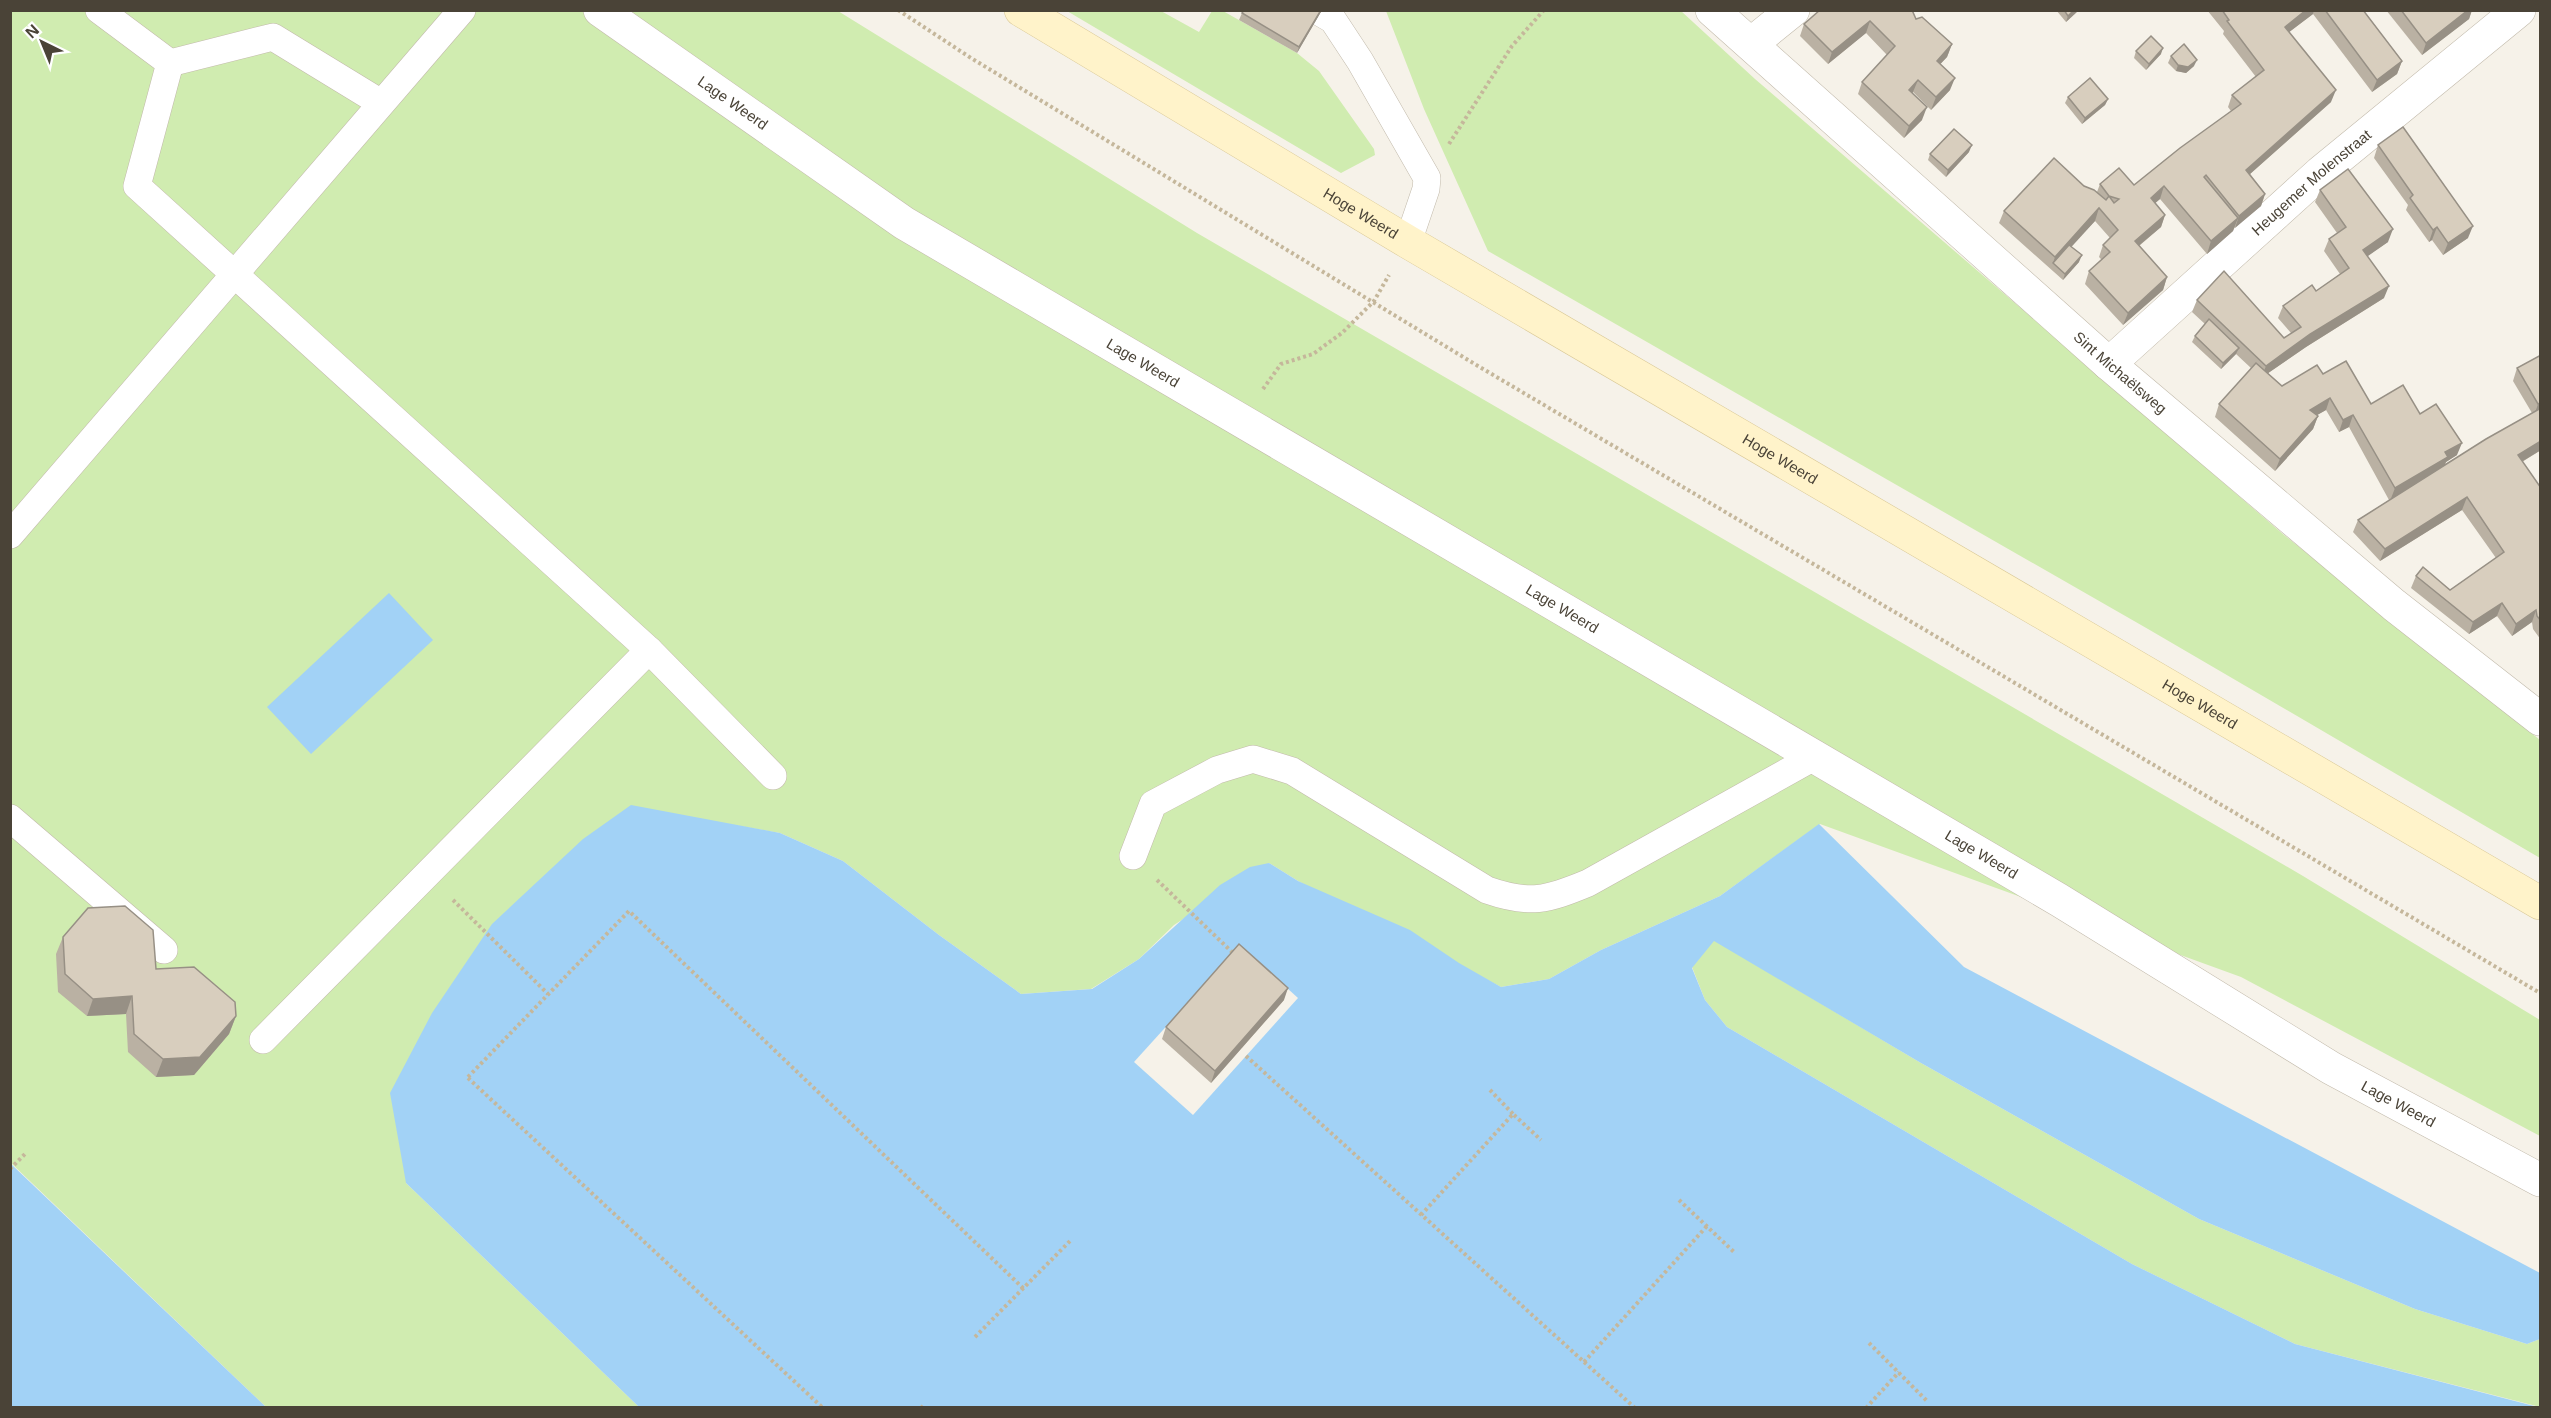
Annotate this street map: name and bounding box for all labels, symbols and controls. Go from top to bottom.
north arrow [12,12,72,72]
text: N [22,21,42,42]
street label: Lage Weerd [695,72,771,133]
street label: Heugemer Molenstraat [2248,125,2375,239]
street label: Hoge Weerd [1321,184,1401,242]
street label: Sint Michaëlsweg [2071,328,2170,417]
street label: Lage Weerd [1104,335,1182,390]
street label: Hoge Weerd [1740,430,1821,487]
street label: Lage Weerd [1523,580,1602,636]
street label: Hoge Weerd [2159,675,2240,732]
street label: Lage Weerd [1942,826,2021,882]
street label: Lage Weerd [2359,1077,2438,1130]

